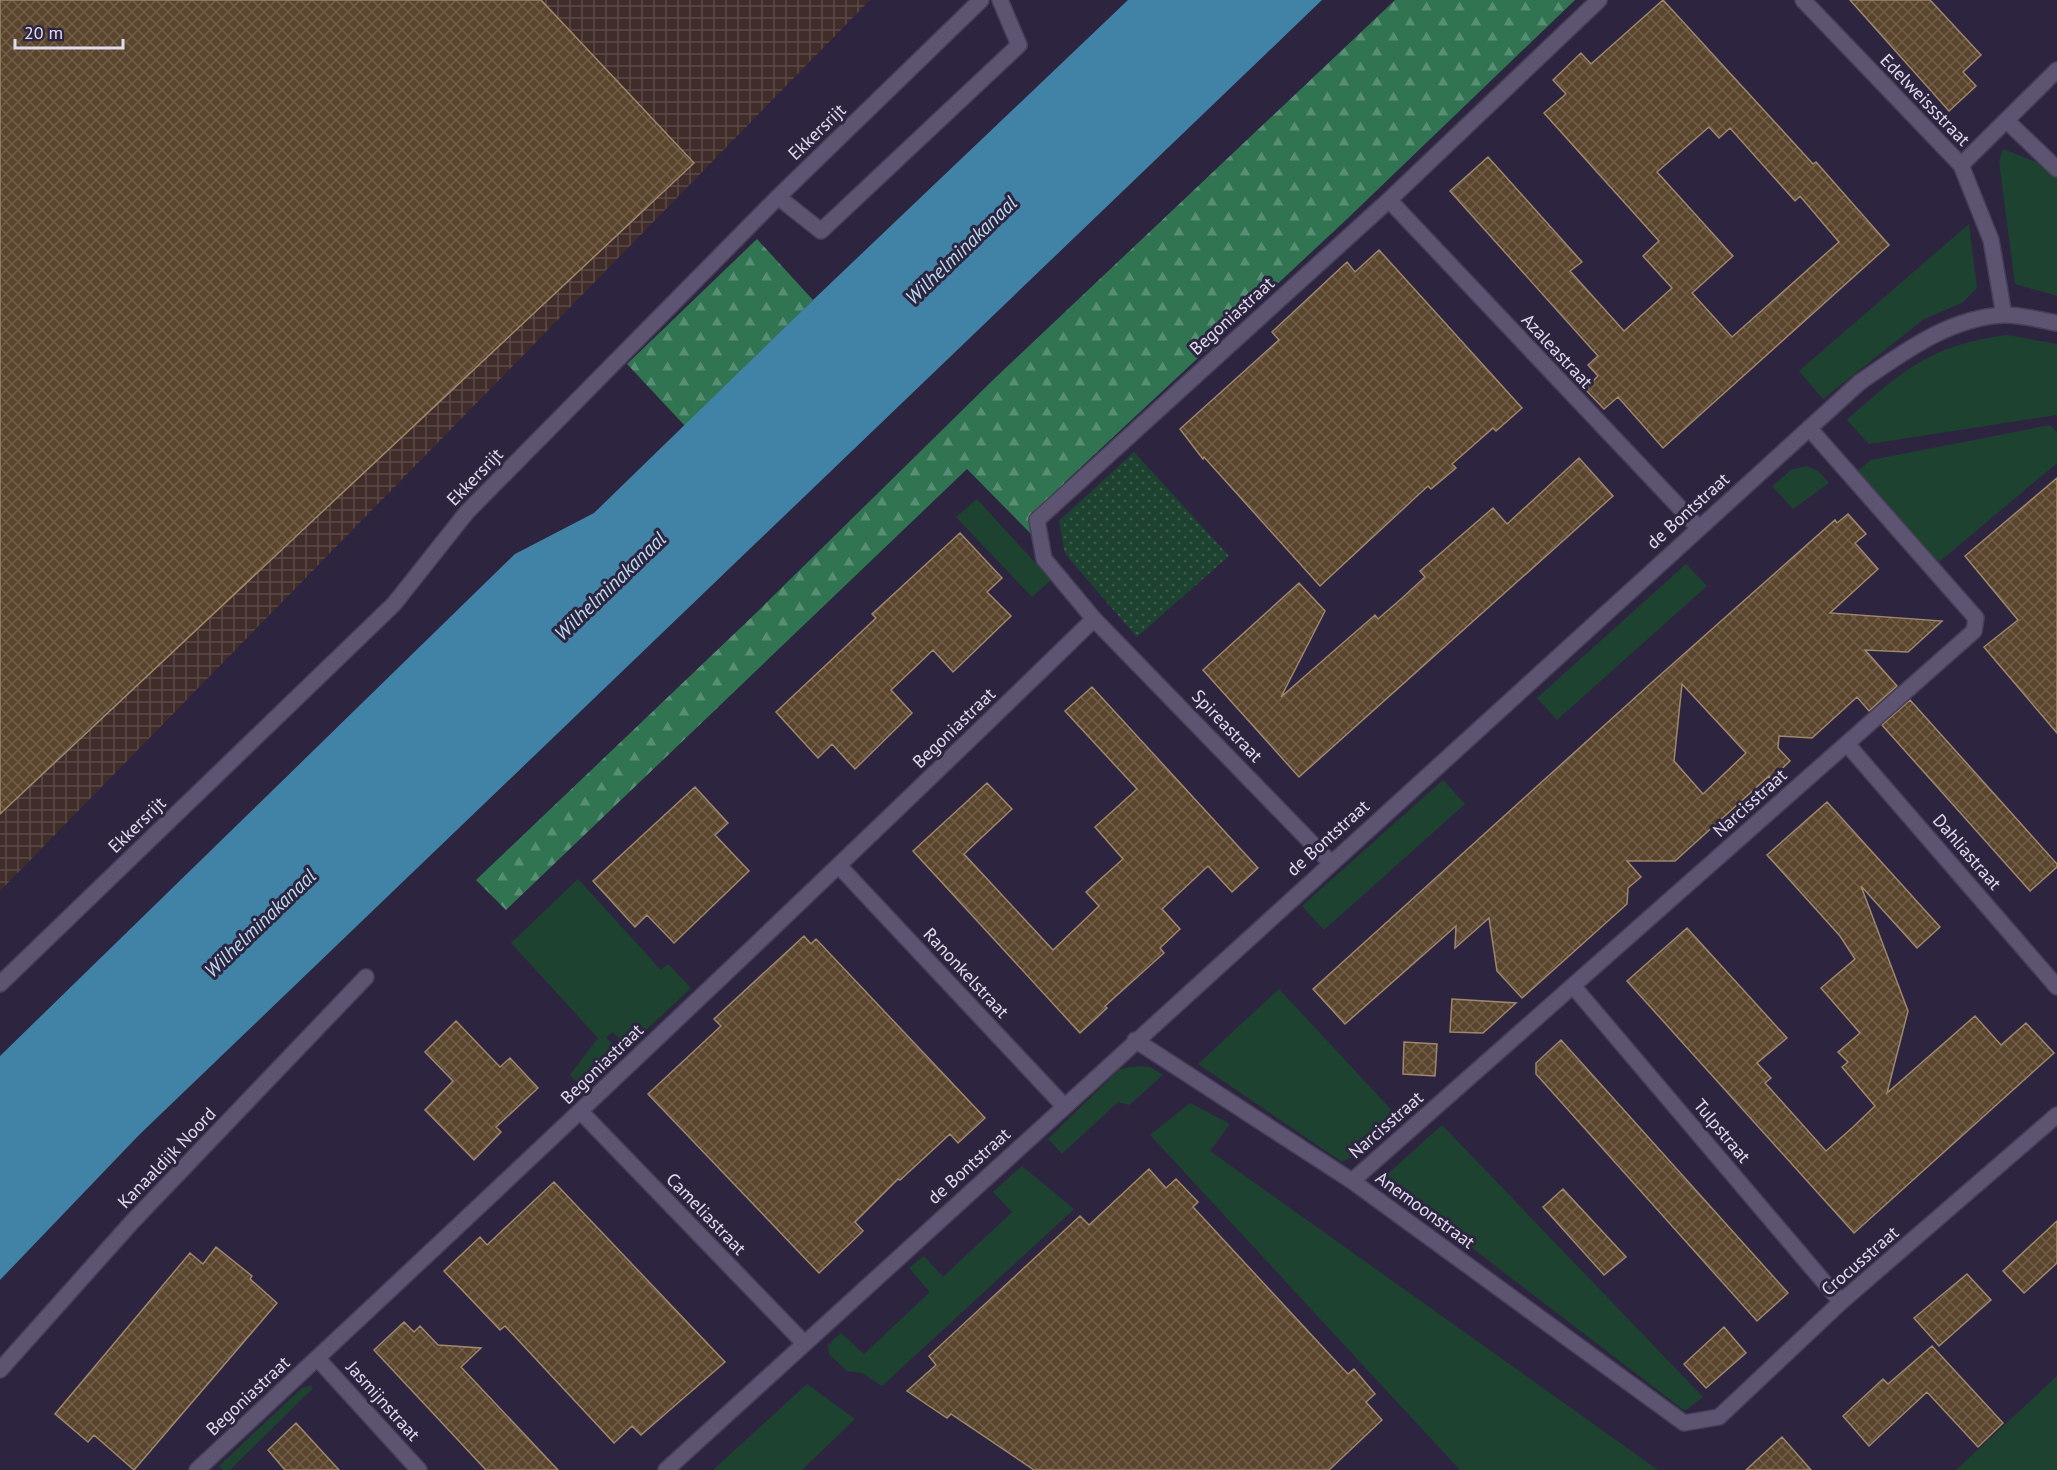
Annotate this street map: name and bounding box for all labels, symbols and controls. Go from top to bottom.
scale bar [15,12,123,50]
text: 20 m [24,21,63,44]
street label: Edelweissstraat [1876,49,1975,151]
street label: Ekkersrijt [783,99,850,165]
water label: Wilhelminakanaal [900,190,1023,310]
street label: Begoniastraat [1185,272,1279,360]
street label: Azaleastraat [1517,308,1598,393]
street label: Ekkersrijt [442,443,508,510]
street label: de Bontstraat [1642,467,1734,554]
water label: Wilhelminakanaal [549,526,672,646]
street label: Begoniastraat [907,683,1000,773]
street label: Spireastraat [1187,685,1268,767]
street label: Narcisstraat [1708,763,1791,842]
street label: Ekkersrijt [103,792,170,858]
street label: de Bontstraat [1282,794,1374,881]
street label: Dahliastraat [1928,809,2007,894]
water label: Wilhelminakanaal [199,863,322,983]
street label: Ranonkelstraat [919,923,1014,1023]
street label: Begoniastraat [555,1019,648,1109]
street label: Narcisstraat [1344,1086,1428,1163]
street label: Tulpstraat [1689,1094,1756,1167]
street label: Kanaaldijk Noord [113,1102,221,1213]
street label: de Bontstraat [923,1122,1015,1209]
street label: Anemoonstraat [1371,1166,1479,1253]
street label: Cameliastraat [661,1168,751,1260]
street label: Crocusstraat [1816,1221,1903,1300]
street label: Begoniastraat [201,1351,294,1440]
street label: Jasmijnstraat [341,1355,425,1445]

